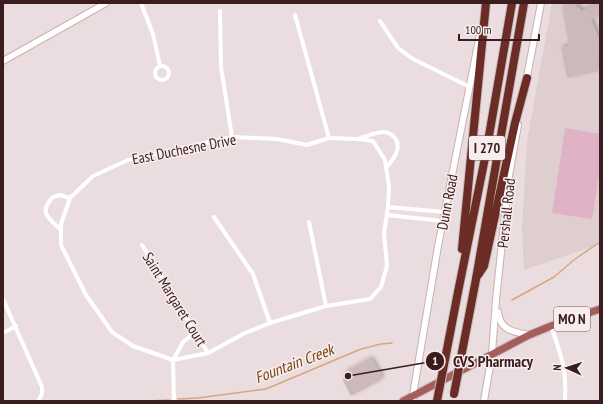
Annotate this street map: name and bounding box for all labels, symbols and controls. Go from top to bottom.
scale bar [459,16,539,42]
text: 100 m [465,22,492,37]
street label: East Duchesne Drive [130,130,238,168]
road number: I 270 [469,136,505,160]
street label: Dunn Road [432,173,462,231]
street label: Pershall Road [493,177,519,249]
street label: Saint Margaret Court [138,248,212,350]
road number: MO N [554,307,590,331]
water label: Fountain Creek [252,338,338,387]
callout: CVS Pharmacy [425,347,541,375]
north arrow [547,348,587,388]
text: CVS Pharmacy [453,351,534,371]
text: 1 [432,353,438,368]
text: N [550,364,564,371]

